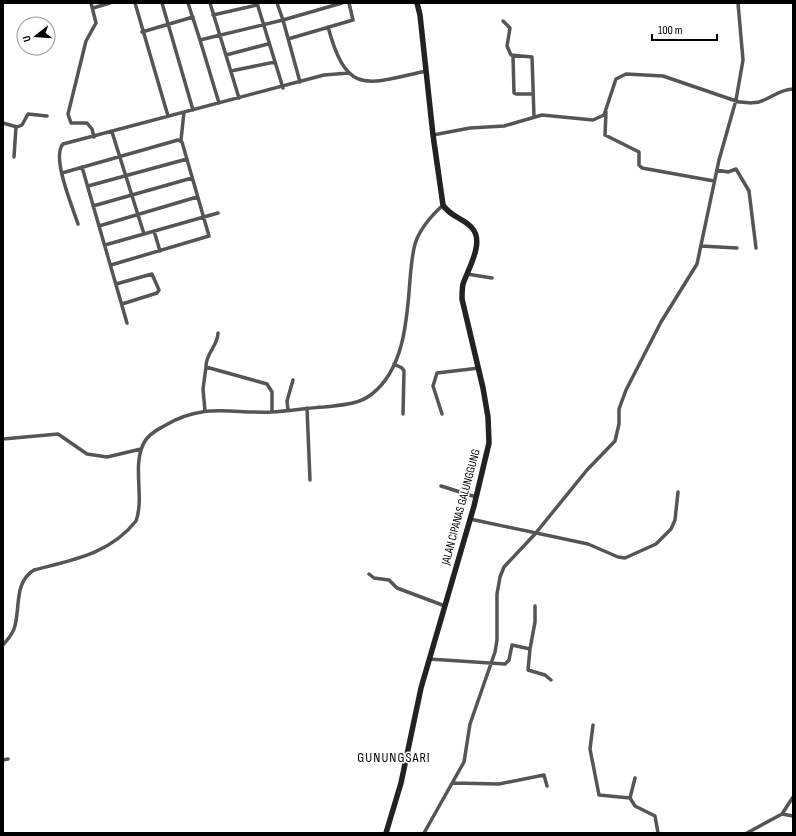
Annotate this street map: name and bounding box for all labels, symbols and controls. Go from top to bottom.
north arrow [16,16,56,56]
scale bar [652,16,717,42]
text: 100 m [658,23,683,38]
text: U [20,34,34,43]
street label: JALAN CIPANAS GALUNGGUNG [438,447,484,568]
district label: GUNUNGSARI [357,749,431,766]

